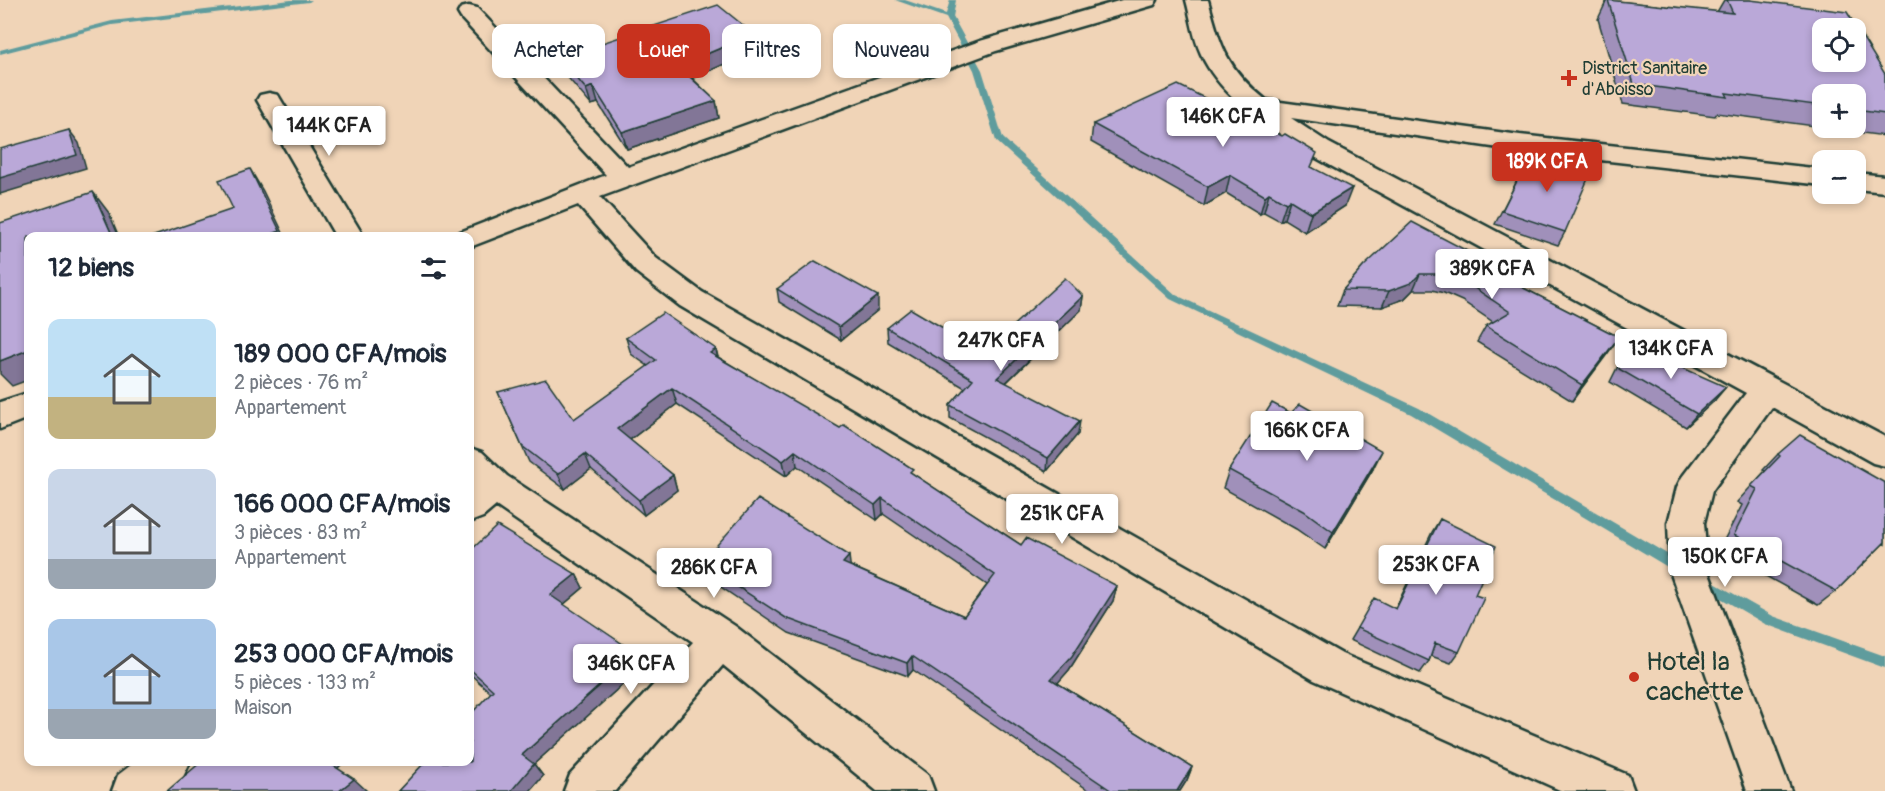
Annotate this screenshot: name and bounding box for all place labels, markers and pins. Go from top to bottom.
place label: District Sanitaire d'Aboisso [1582,57,1707,101]
marker: District Sanitaire d'Aboisso [1560,69,1578,87]
pin: 146K CFA [1161,97,1285,148]
pin: 144K CFA [267,106,391,157]
pin: 189K CFA [1485,142,1609,193]
pin: 389K CFA [1430,249,1554,300]
pin: 247K CFA [939,321,1063,372]
pin: 134K CFA [1609,329,1733,380]
pin: 166K CFA [1245,411,1369,462]
pin: 251K CFA [1000,494,1124,545]
pin: 150K CFA [1663,537,1787,588]
pin: 253K CFA [1374,545,1498,596]
pin: 286K CFA [652,548,776,599]
pin: 346K CFA [569,644,693,695]
place label: Hotel la cachette [1646,646,1743,708]
marker: Hotel la cachette [1627,670,1641,684]

